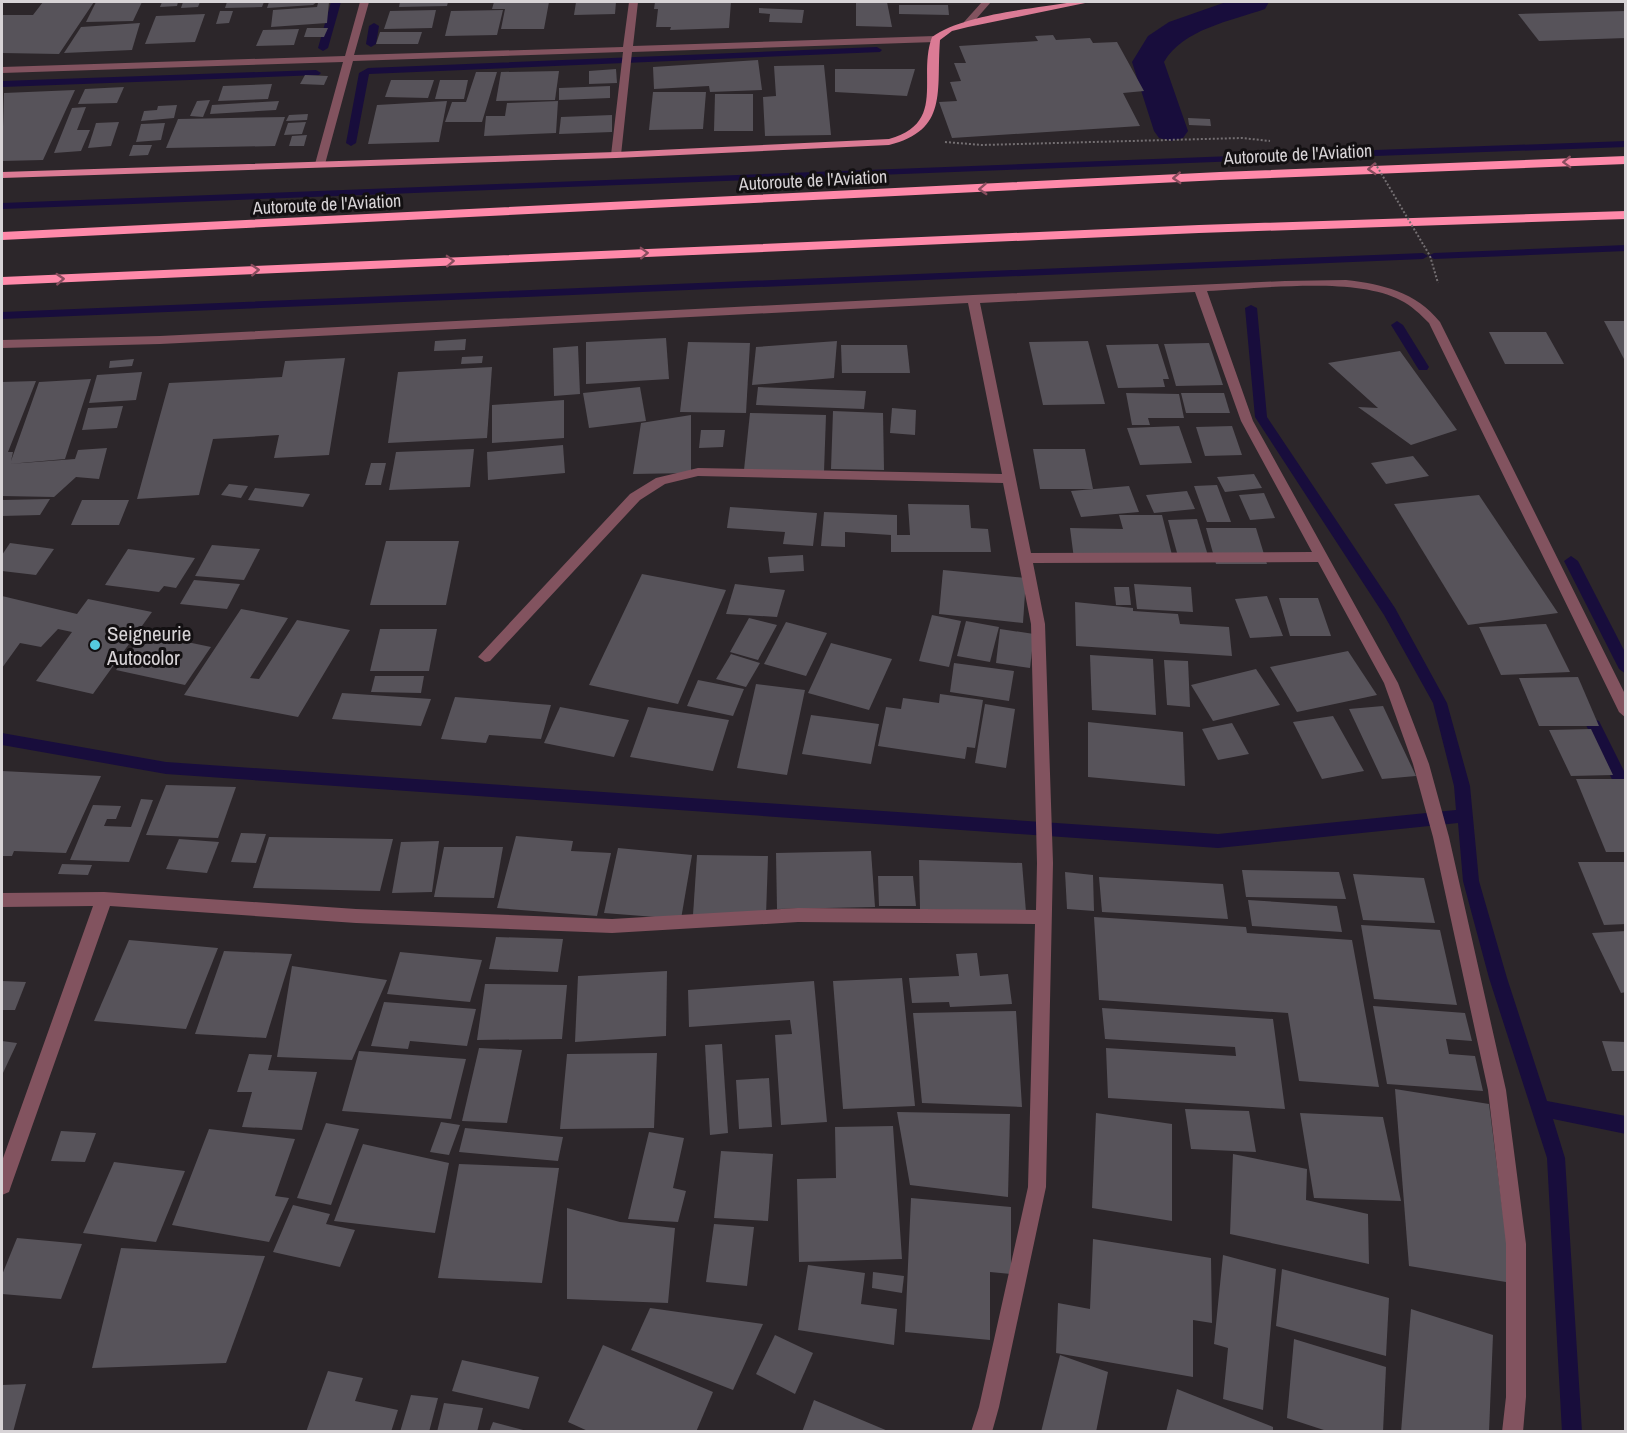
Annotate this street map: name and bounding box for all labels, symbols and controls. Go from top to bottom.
street label: Autoroute de l'Aviation [1222,138,1373,170]
one-way arrow [1563,155,1572,168]
one-way arrow [1368,162,1377,175]
street label: Autoroute de l'Aviation [737,164,888,196]
one-way arrow [1173,172,1182,185]
one-way arrow [978,183,987,196]
street label: Autoroute de l'Aviation [251,188,402,220]
one-way arrow [640,246,649,259]
one-way arrow [445,255,454,268]
one-way arrow [250,263,259,276]
one-way arrow [55,272,64,285]
place label: Seigneurie Autocolor [106,619,191,672]
marker: Seigneurie Autocolor [88,638,102,652]

